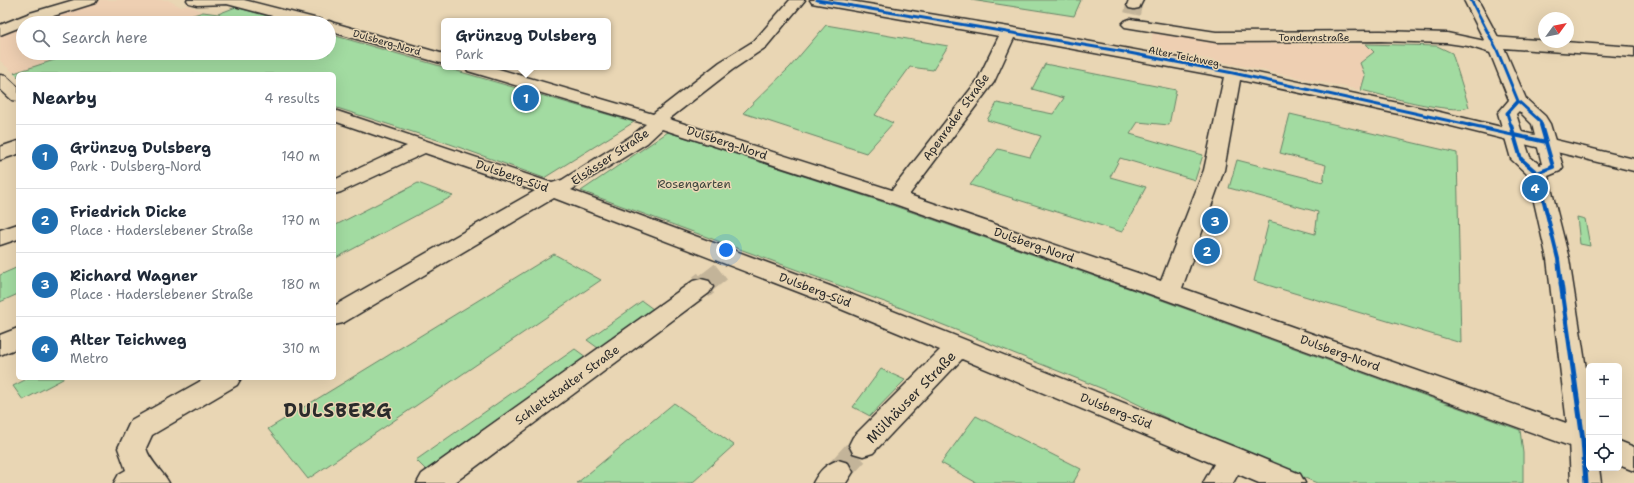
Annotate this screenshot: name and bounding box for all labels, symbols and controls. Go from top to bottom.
north arrow [1538,12,1574,48]
search box [16,16,336,60]
popup [441,18,611,70]
text: Grünzug Dulsberg [456,26,596,46]
icon: search [30,27,52,49]
street label: Dulsberg-Nord [351,27,423,59]
text: Search here [62,28,148,48]
street label: Tondernstraße [1279,31,1350,44]
street label: Alter Teichweg [1147,43,1221,70]
text: Park [456,46,483,63]
street label: Apenrader Straße [919,70,993,164]
pin: 1 [513,83,539,113]
text: Nearby [32,87,97,109]
text: 4 results [264,90,320,107]
street label: Dulsberg-Nord [685,122,770,164]
street label: Elsässer Straße [568,125,652,189]
text: Grünzug Dulsberg [70,138,211,158]
text: 1 [42,148,48,165]
text: 140 m [281,148,320,165]
street label: Dulsberg-Süd [473,156,551,196]
text: Park · Dulsberg-Nord [70,158,201,175]
pin: 4 [1522,173,1548,203]
park label: Rosengarten [657,176,731,192]
text: Friedrich Dicke [70,202,187,222]
pin: 3 [1202,206,1228,236]
text: 2 [40,212,50,229]
text: 170 m [282,212,320,229]
text: Place · Haderslebener Straße [70,222,253,239]
street label: Dulsberg-Nord [992,224,1077,266]
pin: 2 [1194,236,1220,266]
your location [716,240,736,260]
text: Richard Wagner [70,266,198,286]
street label: Dulsberg-Süd [777,269,854,311]
text: 3 [40,276,50,293]
text: 180 m [281,276,320,293]
text: Place · Haderslebener Straße [70,286,253,303]
text: Alter Teichweg [70,330,187,350]
street label: Dulsberg-Nord [1298,331,1383,375]
text: 4 [40,340,50,357]
text: 310 m [282,340,320,357]
street label: Schlettstadter Straße [512,342,623,428]
street label: Mülhäuser Straße [862,347,960,447]
text: Metro [70,350,108,367]
map controls [1586,363,1622,471]
button: + [1586,363,1622,399]
street label: Dulsberg-Süd [1078,389,1155,433]
district label: DULSBERG [283,398,393,423]
button: − [1586,399,1622,435]
button: locate [1586,435,1622,471]

